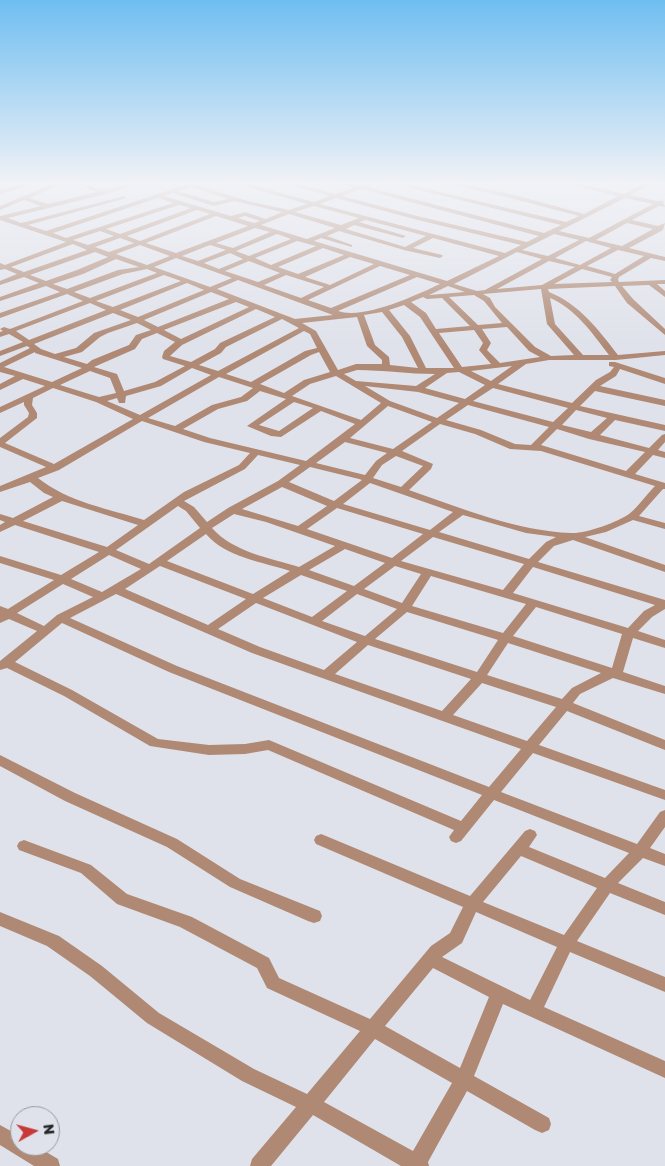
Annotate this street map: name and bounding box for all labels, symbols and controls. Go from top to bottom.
north arrow [10,1106,60,1156]
text: N [40,1123,58,1136]

